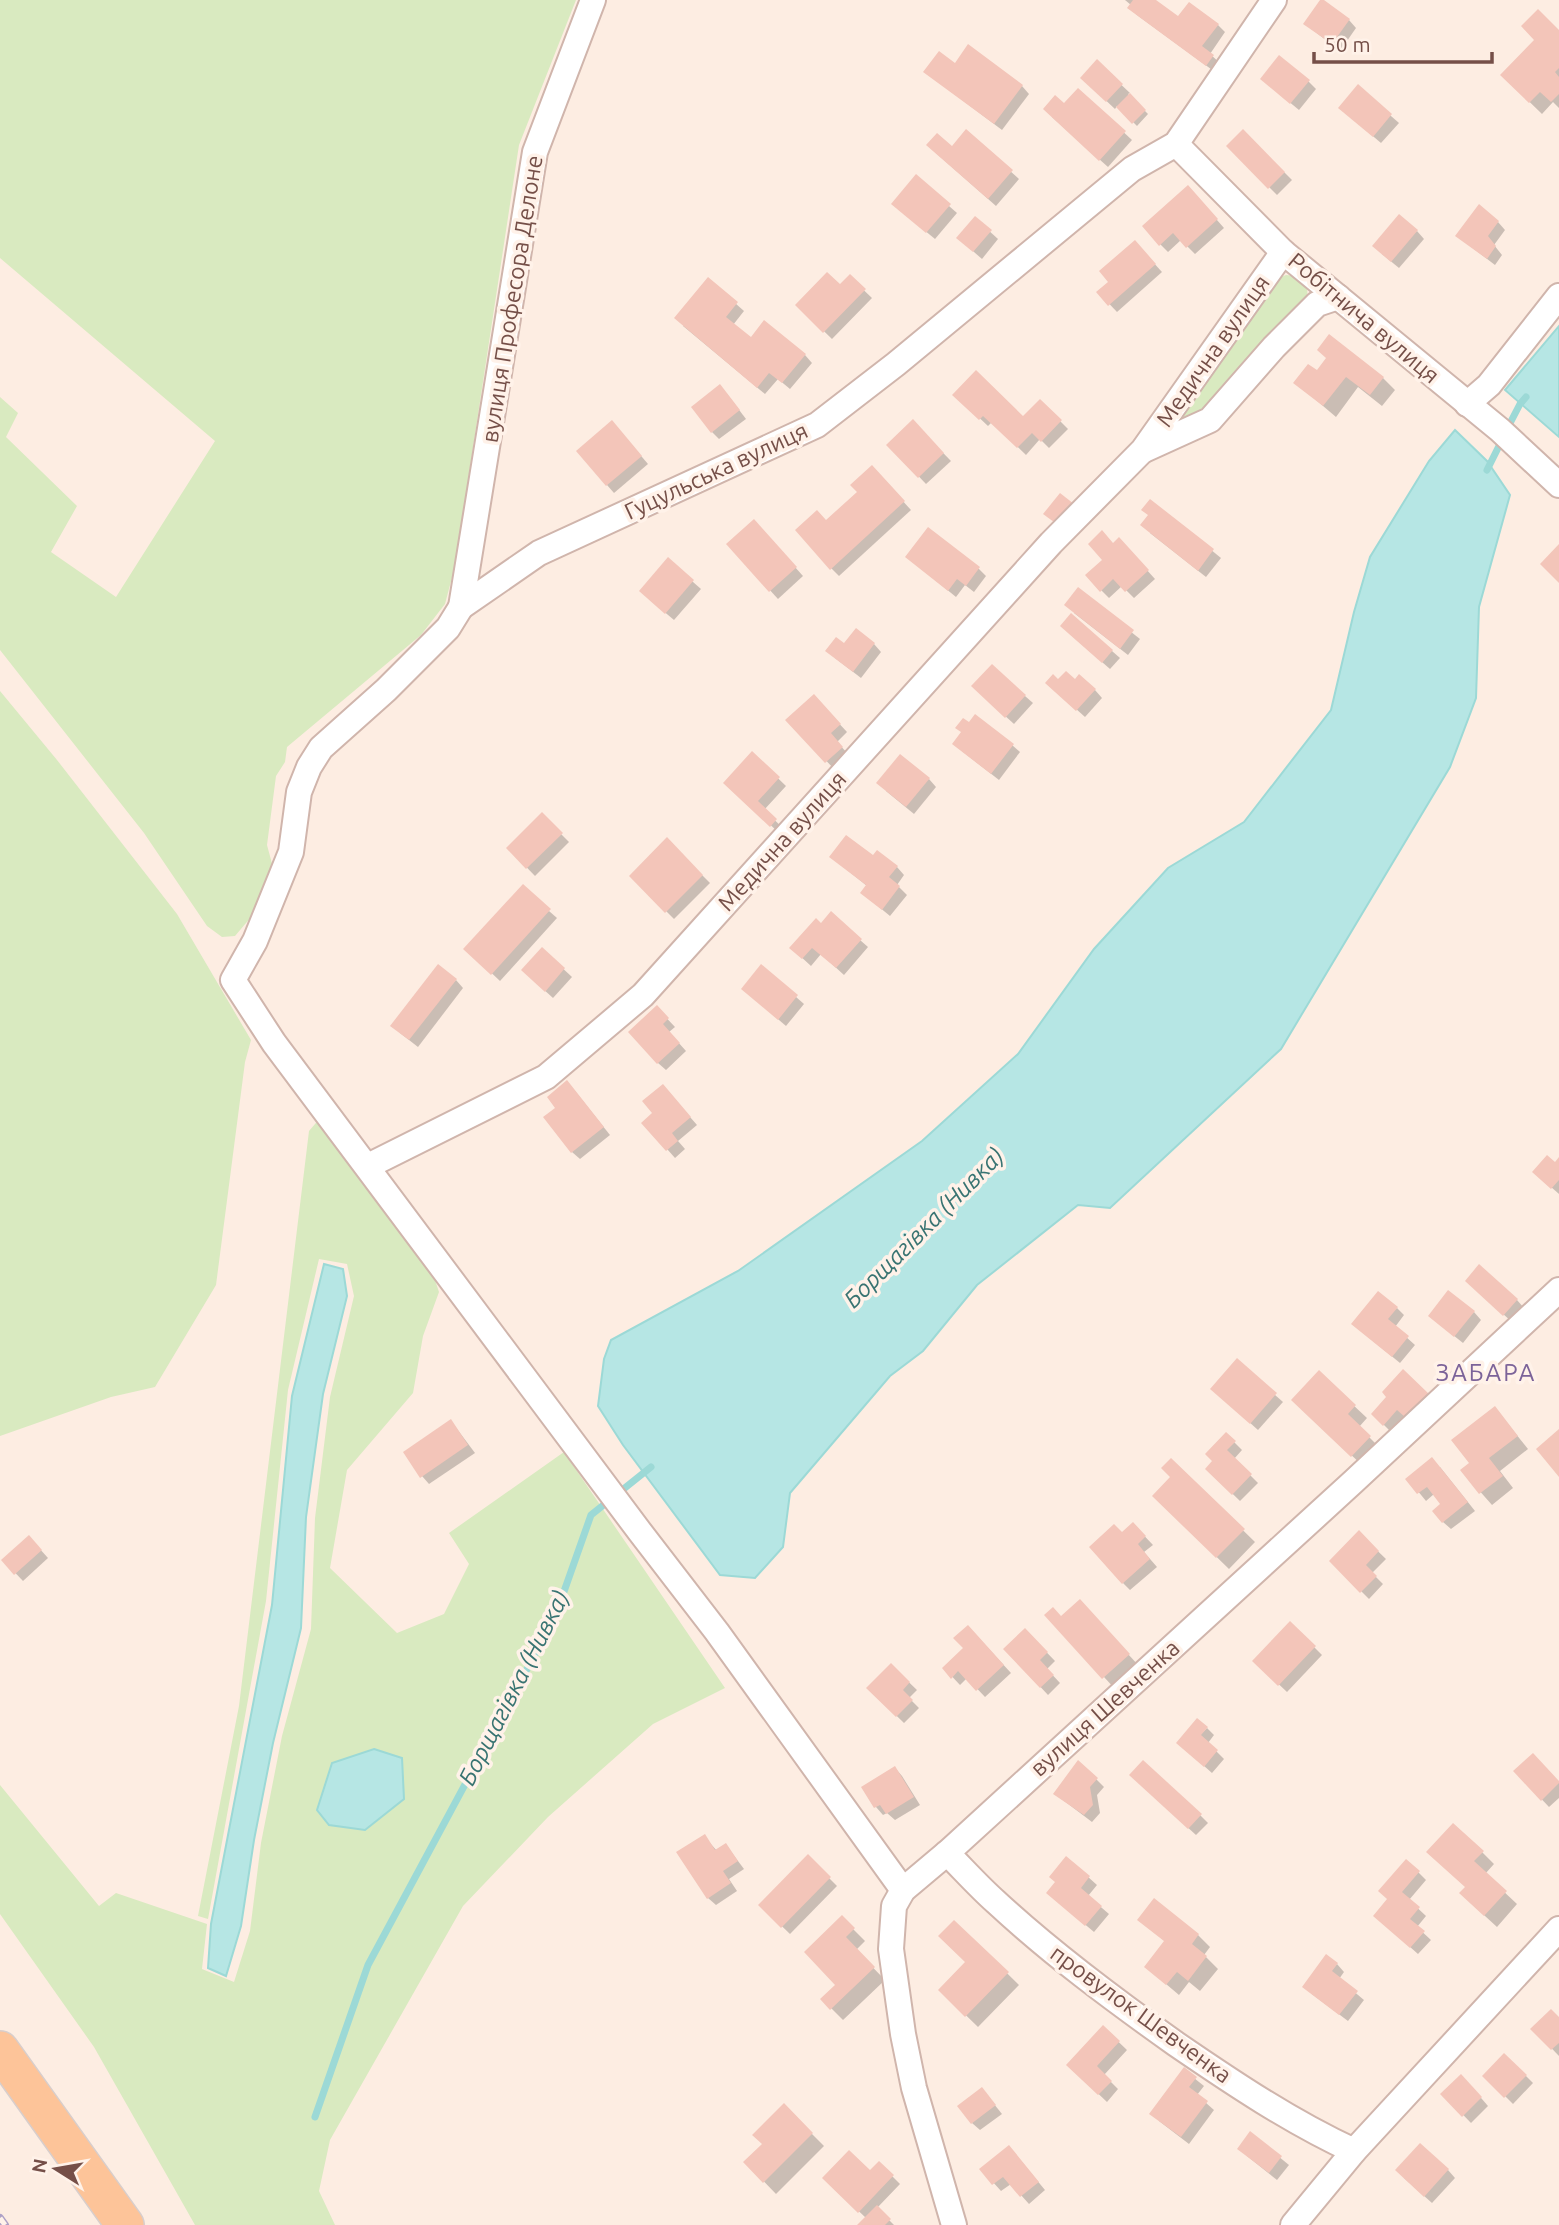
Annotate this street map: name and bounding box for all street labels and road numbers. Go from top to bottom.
street label: вулиця Професора Делоне [476,153,547,444]
street label: Робітнича вулиця [1284,247,1445,388]
street label: Медична вулиця [1151,270,1274,431]
street label: Гуцульська вулиця [620,417,811,524]
street label: Медична вулиця [713,766,851,915]
street label: вулиця Шевченка [1025,1634,1184,1781]
street label: провулок Шевченка [1046,1940,1236,2088]

